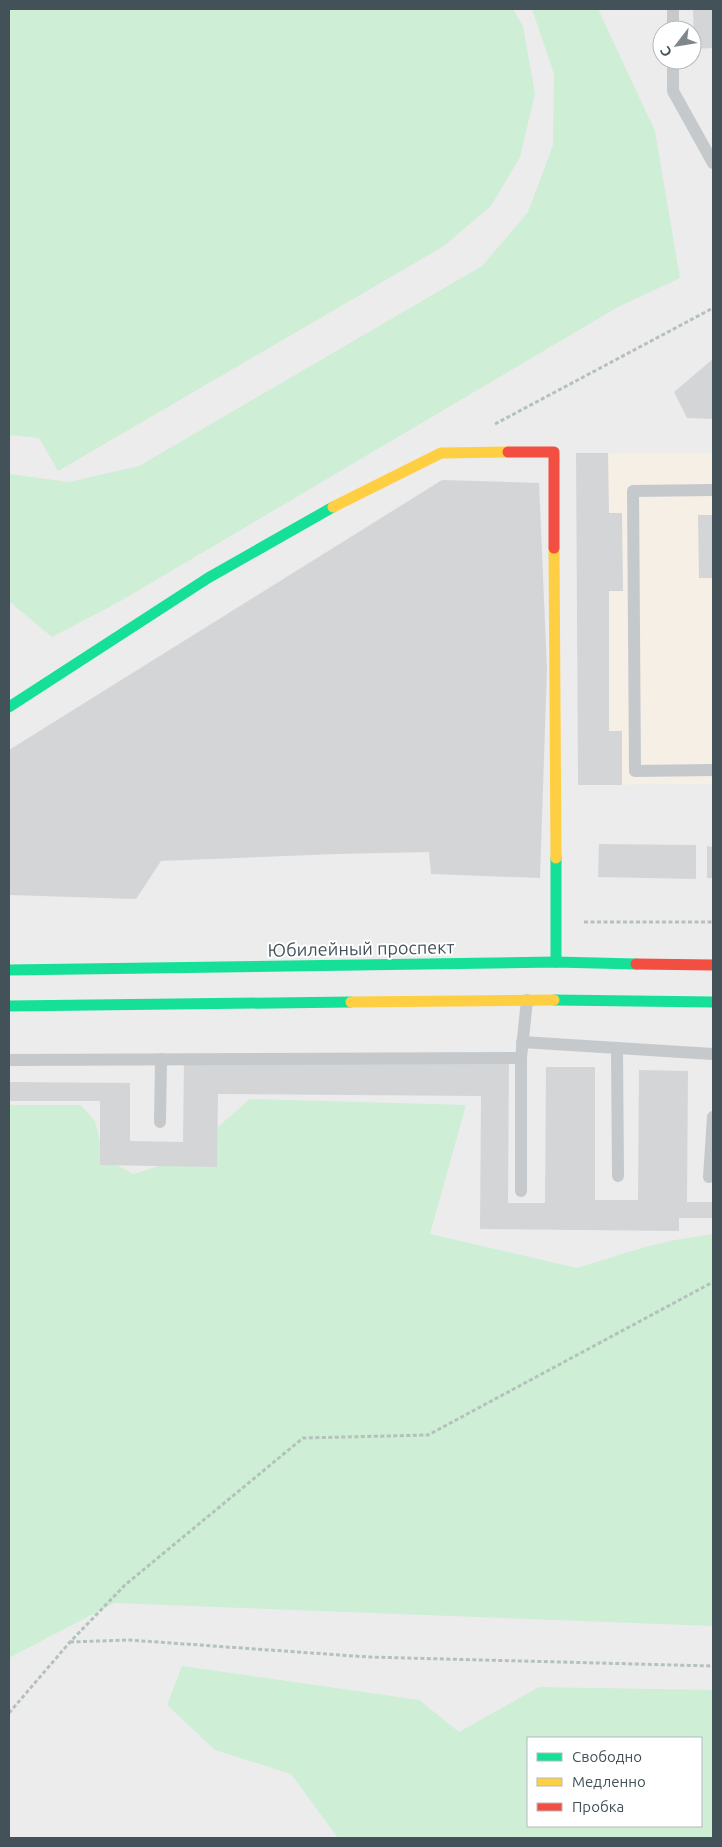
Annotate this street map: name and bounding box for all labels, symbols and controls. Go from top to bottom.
north arrow [652,20,702,70]
text: С [657,44,675,60]
street label: Юбилейный проспект [267,936,455,960]
legend [527,1737,702,1827]
text: Свободно [572,1748,642,1765]
text: Медленно [572,1773,646,1790]
text: Пробка [572,1798,624,1815]

